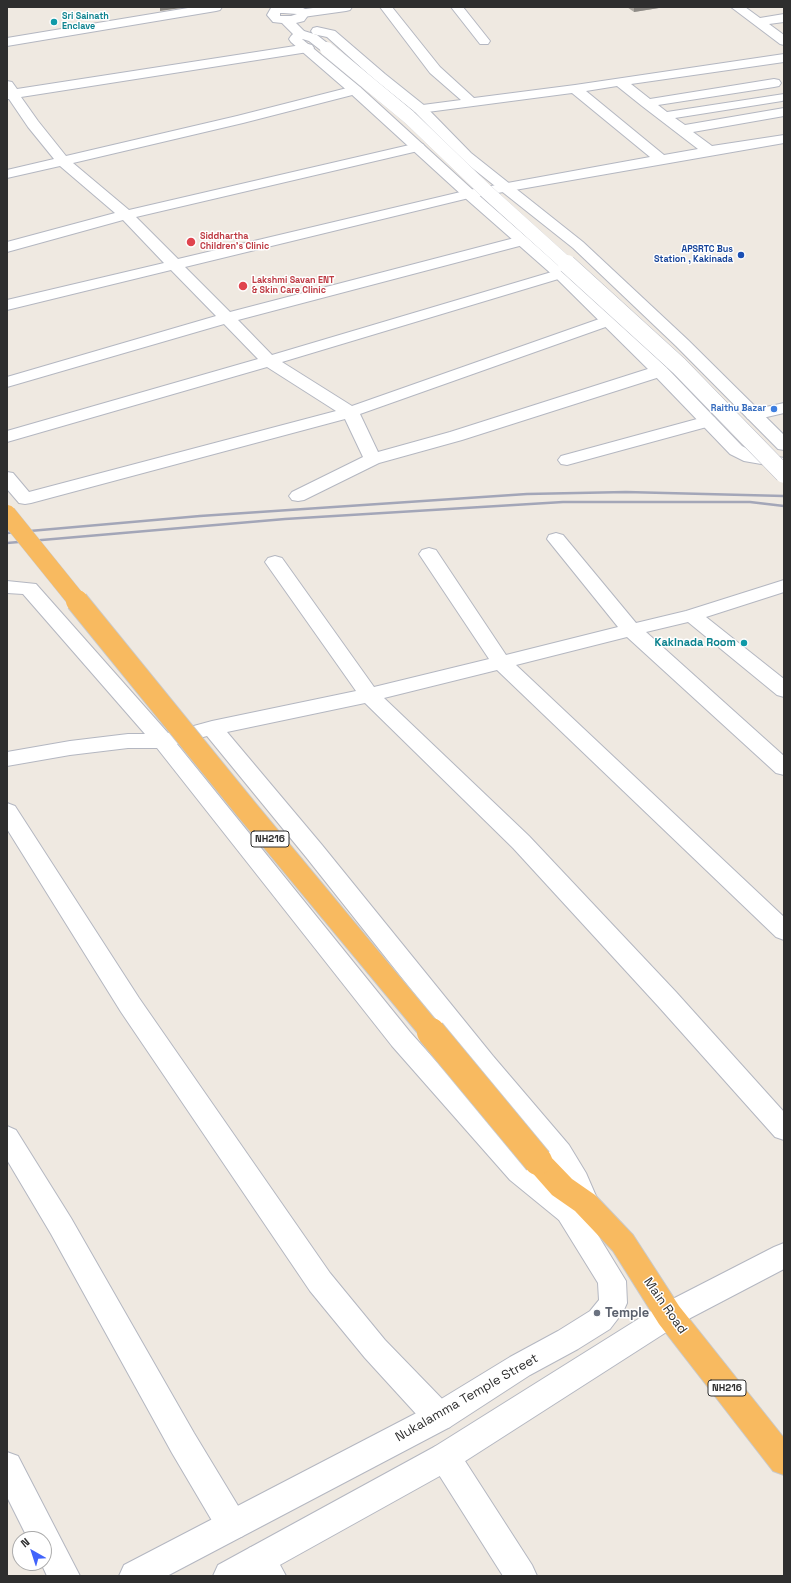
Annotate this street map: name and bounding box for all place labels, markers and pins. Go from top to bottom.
place label: Sri Sainath Enclave [62,12,109,33]
marker: Sri Sainath Enclave [49,17,59,27]
place label: Siddhartha Children's Clinic [200,232,269,253]
marker: Siddhartha Children's Clinic [185,236,197,248]
place label: APSRTC Bus Station , Kakinada [654,245,733,266]
marker: APSRTC Bus Station , Kakinada [736,250,746,260]
place label: Lakshmi Savan ENT & Skin Care Clinic [252,276,334,297]
marker: Lakshmi Savan ENT & Skin Care Clinic [237,280,249,292]
place label: Raithu Bazar [711,404,766,414]
marker: Raithu Bazar [769,404,779,414]
place label: Kakinada Room [655,636,736,650]
marker: Kakinada Room [739,638,749,648]
place label: Temple [605,1305,649,1321]
marker: Temple [592,1308,602,1318]

